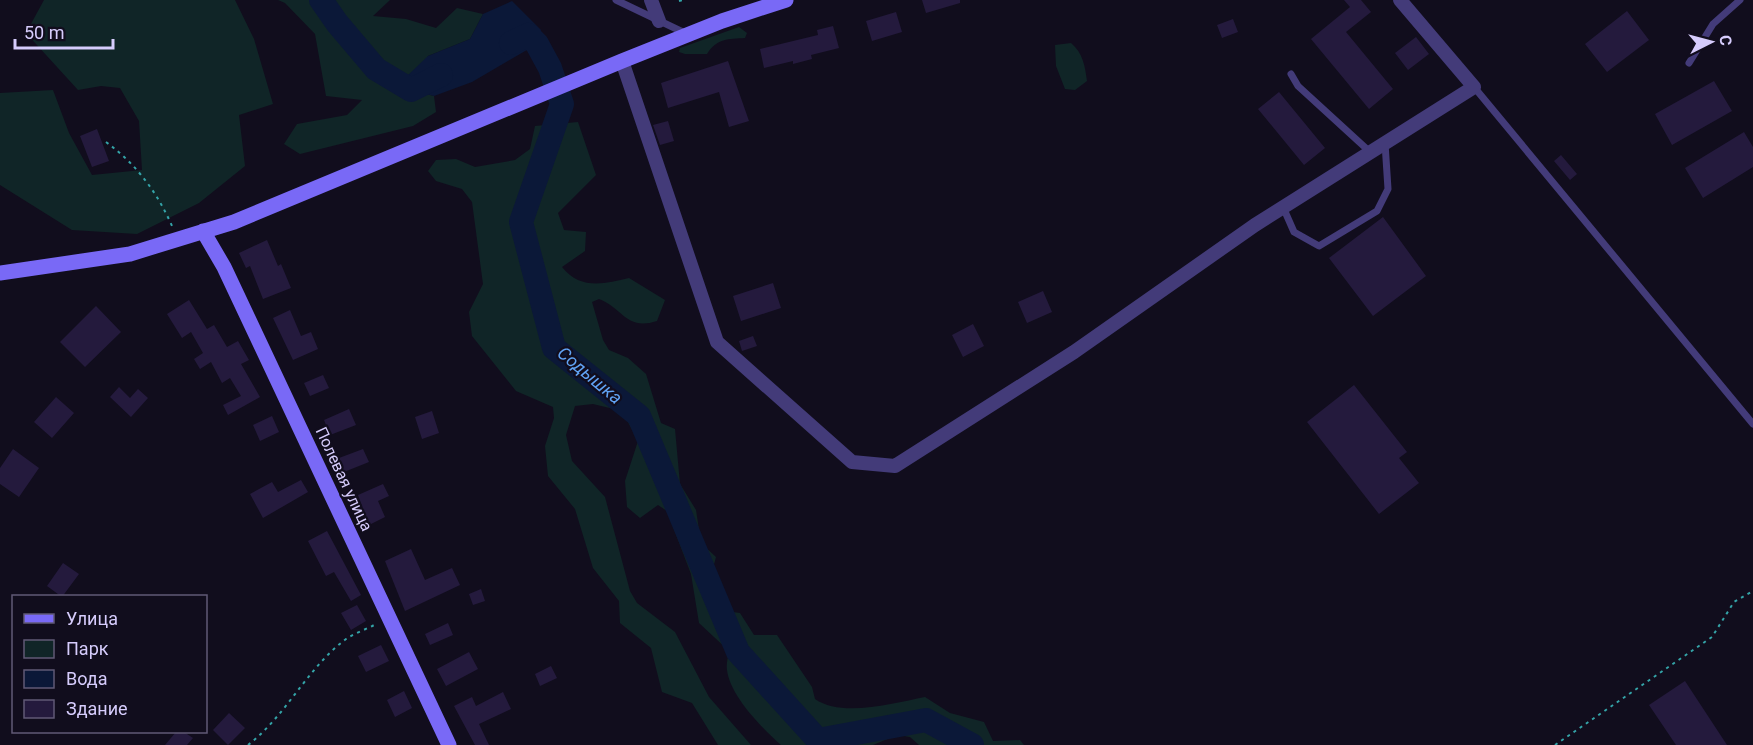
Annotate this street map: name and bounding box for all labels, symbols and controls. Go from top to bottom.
scale bar [15,12,112,50]
north arrow [1681,12,1741,72]
text: 50 m [24,22,64,43]
text: С [1715,34,1735,47]
water label: Содышка [553,342,627,408]
street label: Полевая улица [312,424,376,534]
legend [12,595,207,733]
text: Улица [66,608,118,629]
text: Парк [66,638,109,659]
text: Вода [66,668,108,689]
text: Здание [66,698,128,719]

